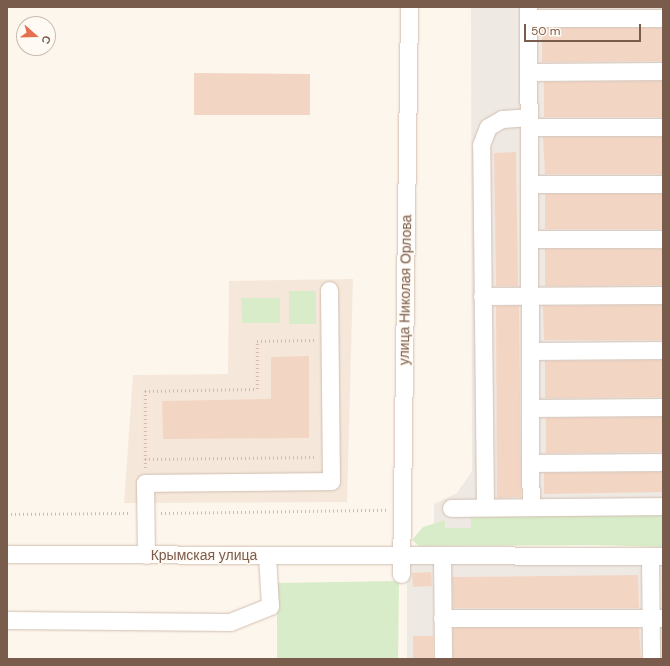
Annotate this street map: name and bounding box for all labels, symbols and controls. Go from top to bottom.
north arrow [16,16,56,56]
scale bar [526,16,643,42]
text: 50 m [531,23,560,39]
text: С [38,34,54,46]
street label: улица Николая Орлова [395,215,415,365]
street label: Крымская улица [151,547,257,563]

